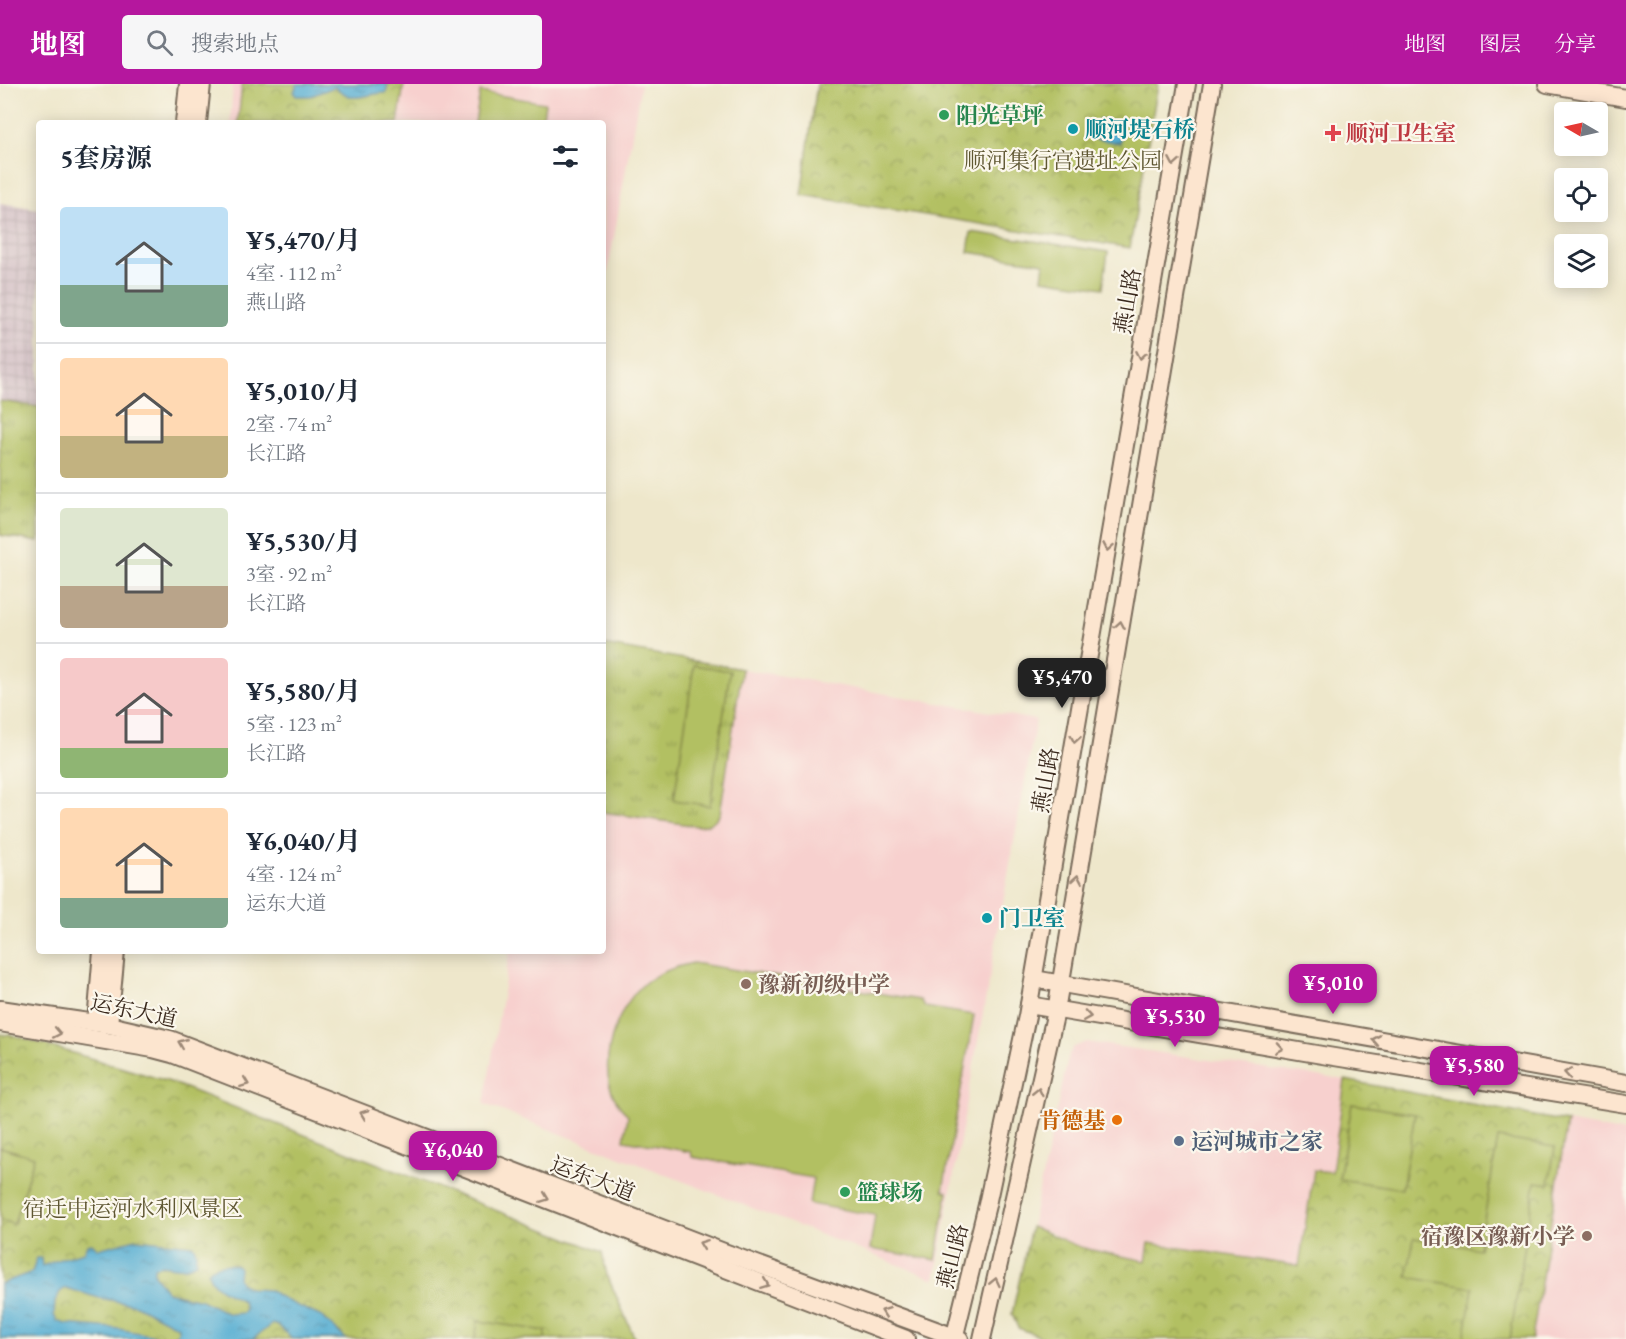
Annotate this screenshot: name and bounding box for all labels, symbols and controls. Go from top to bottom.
search box [122,15,542,69]
text: 地图 [30,26,86,62]
icon: search [143,26,176,59]
text: 搜索地点 [191,29,279,58]
text: 地图 [1404,30,1446,57]
text: 图层 [1479,30,1521,57]
text: 分享 [1554,30,1596,57]
place label: 阳光草坪 [956,101,1044,130]
north arrow [1554,102,1608,156]
map controls [1554,102,1608,288]
marker: 阳光草坪 [937,108,951,122]
place label: 顺河堤石桥 [1085,115,1195,144]
place label: 顺河卫生室 [1346,119,1456,148]
marker: 顺河堤石桥 [1066,122,1080,136]
marker: 顺河卫生室 [1324,124,1342,142]
icon: filters [549,140,582,173]
text: 5套房源 [60,141,152,175]
park label: 顺河集行宫遗址公园 [964,146,1162,175]
one-way arrow [1168,157,1181,167]
button: locate [1554,168,1608,222]
text: ¥5,470/月 [246,223,361,257]
icon: home [108,231,180,303]
button: layers [1554,234,1608,288]
text: 4室 · 112 m² [246,260,342,286]
street label: 燕山路 [1107,266,1148,336]
text: 燕山路 [246,289,306,315]
one-way arrow [1135,349,1148,359]
text: ¥5,010/月 [246,374,361,408]
icon: home [108,382,180,454]
text: 2室 · 74 m² [246,411,332,437]
text: 长江路 [246,440,306,466]
text: ¥5,530/月 [246,524,361,558]
icon: home [108,532,180,604]
one-way arrow [1102,542,1114,551]
text: 3室 · 92 m² [246,561,332,587]
text: 长江路 [246,590,306,616]
one-way arrow [1114,620,1126,630]
pin: ¥5,470 [1013,658,1111,709]
text: ¥5,470 [1032,664,1092,690]
text: ¥5,580/月 [246,674,361,708]
icon: home [108,682,180,754]
text: 5室 · 123 m² [246,711,342,737]
one-way arrow [1069,734,1081,744]
text: 长江路 [246,740,306,766]
street label: 燕山路 [1025,745,1066,815]
text: ¥6,040/月 [246,824,361,858]
icon: home [108,832,180,904]
text: 4室 · 124 m² [246,861,342,887]
one-way arrow [1071,875,1083,884]
text: 运东大道 [246,890,326,916]
place label: 门卫室 [999,904,1065,933]
marker: 门卫室 [980,911,994,925]
pin: ¥5,010 [1284,964,1382,1015]
place label: 豫新初级中学 [758,970,890,999]
text: ¥5,010 [1303,970,1363,996]
marker: 豫新初级中学 [739,977,753,991]
street label: 运东大道 [88,987,180,1034]
pin: ¥5,530 [1126,997,1224,1048]
text: ¥5,530 [1145,1003,1205,1029]
one-way arrow [1081,1009,1091,1022]
one-way arrow [52,1026,62,1039]
one-way arrow [1371,1034,1381,1047]
one-way arrow [177,1038,188,1051]
one-way arrow [1274,1042,1284,1054]
pin: ¥5,580 [1425,1046,1523,1097]
text: ¥5,580 [1444,1052,1504,1078]
one-way arrow [1564,1067,1574,1080]
one-way arrow [239,1075,250,1088]
one-way arrow [1031,1087,1044,1097]
place label: 肯德基 [1039,1106,1105,1135]
one-way arrow [359,1109,369,1122]
marker: 肯德基 [1110,1113,1124,1127]
place label: 运河城市之家 [1191,1127,1323,1156]
pin: ¥6,040 [404,1131,502,1182]
marker: 运河城市之家 [1172,1134,1186,1148]
text: ¥6,040 [423,1137,483,1163]
street label: 运东大道 [547,1149,639,1208]
place label: 篮球场 [857,1178,923,1207]
marker: 篮球场 [838,1185,852,1199]
one-way arrow [539,1191,549,1204]
park label: 宿迁中运河水利风景区 [23,1194,243,1223]
street label: 燕山路 [930,1221,975,1292]
place label: 宿豫区豫新小学 [1421,1222,1575,1251]
marker: 宿豫区豫新小学 [1580,1229,1594,1243]
one-way arrow [698,1239,709,1251]
one-way arrow [759,1277,770,1289]
one-way arrow [988,1277,1001,1287]
one-way arrow [881,1307,892,1319]

